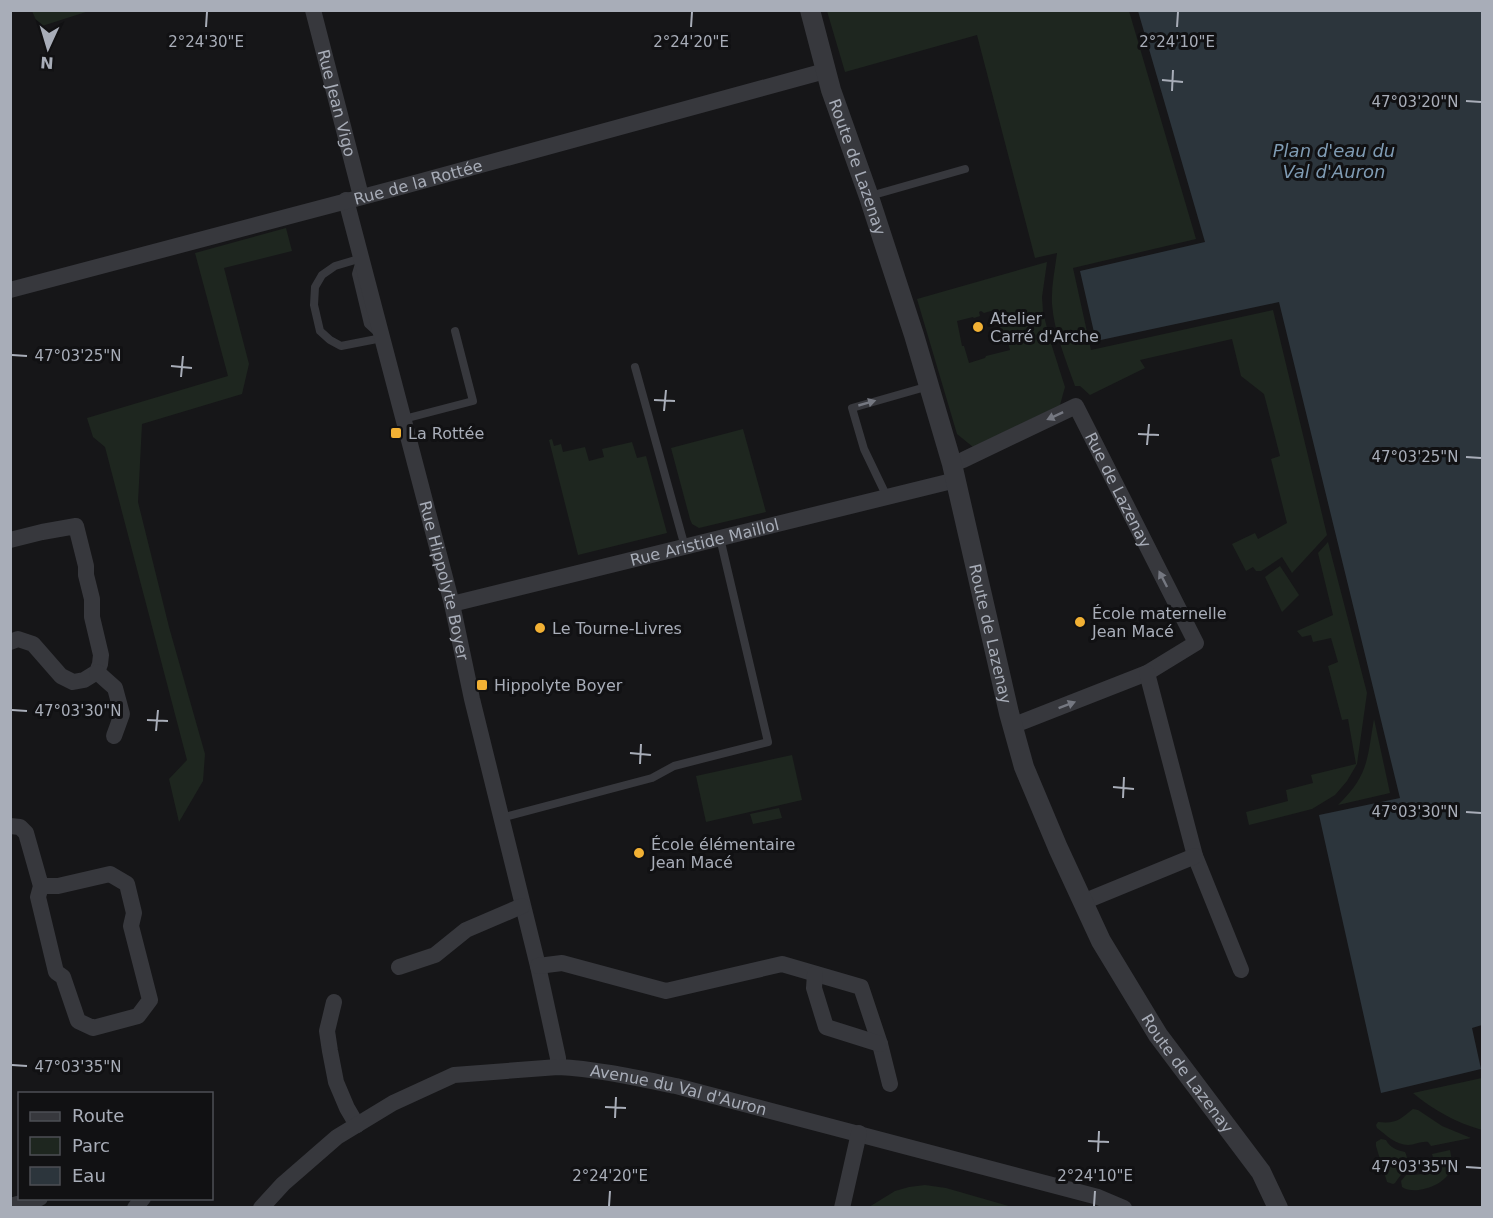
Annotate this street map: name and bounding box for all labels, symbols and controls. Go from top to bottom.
north arrow [18,18,78,78]
text: 2°24'30"E [168,33,244,51]
text: 2°24'20"E [653,33,729,51]
text: 2°24'10"E [1139,33,1215,51]
street label: Rue Jean Vigo [314,47,360,159]
text: N [40,53,54,72]
text: 47°03'20"N [1371,93,1459,111]
street label: Route de Lazenay [825,96,890,237]
water label: Plan d'eau du Val d'Auron [1273,140,1395,182]
street label: Rue de la Rottée [352,156,484,208]
place label: Atelier Carré d'Arche [990,309,1099,346]
marker: Atelier Carré d'Arche [971,320,985,334]
text: 47°03'25"N [34,347,122,365]
one-way arrow [858,398,877,408]
one-way arrow [1047,412,1064,421]
place label: La Rottée [408,424,484,443]
marker: La Rottée [389,426,403,440]
street label: Rue de Lazenay [1081,429,1156,551]
text: 47°03'25"N [1371,448,1459,466]
street label: Rue Hippolyte Boyer [416,498,473,662]
street label: Rue Aristide Maillol [628,514,781,569]
street label: Route de Lazenay [966,562,1016,706]
one-way arrow [1159,570,1168,587]
place label: École maternelle Jean Macé [1091,604,1227,641]
marker: École maternelle Jean Macé [1073,615,1087,629]
place label: Le Tourne-Livres [552,619,682,638]
marker: Le Tourne-Livres [533,621,547,635]
place label: Hippolyte Boyer [494,676,623,695]
marker: Hippolyte Boyer [475,678,489,692]
one-way arrow [1058,700,1076,709]
text: 47°03'30"N [34,702,122,720]
text: 47°03'30"N [1371,803,1459,821]
place label: École élémentaire Jean Macé [650,835,795,872]
marker: École élémentaire Jean Macé [632,846,646,860]
street label: Route de Lazenay [1138,1010,1238,1137]
text: 47°03'35"N [34,1058,122,1076]
street label: Avenue du Val d'Auron [589,1061,769,1119]
legend [18,1092,213,1200]
text: Route [72,1105,124,1126]
text: Parc [72,1135,110,1156]
text: 47°03'35"N [1371,1158,1459,1176]
text: Eau [72,1165,106,1186]
text: 2°24'20"E [572,1167,648,1185]
text: 2°24'10"E [1057,1167,1133,1185]

